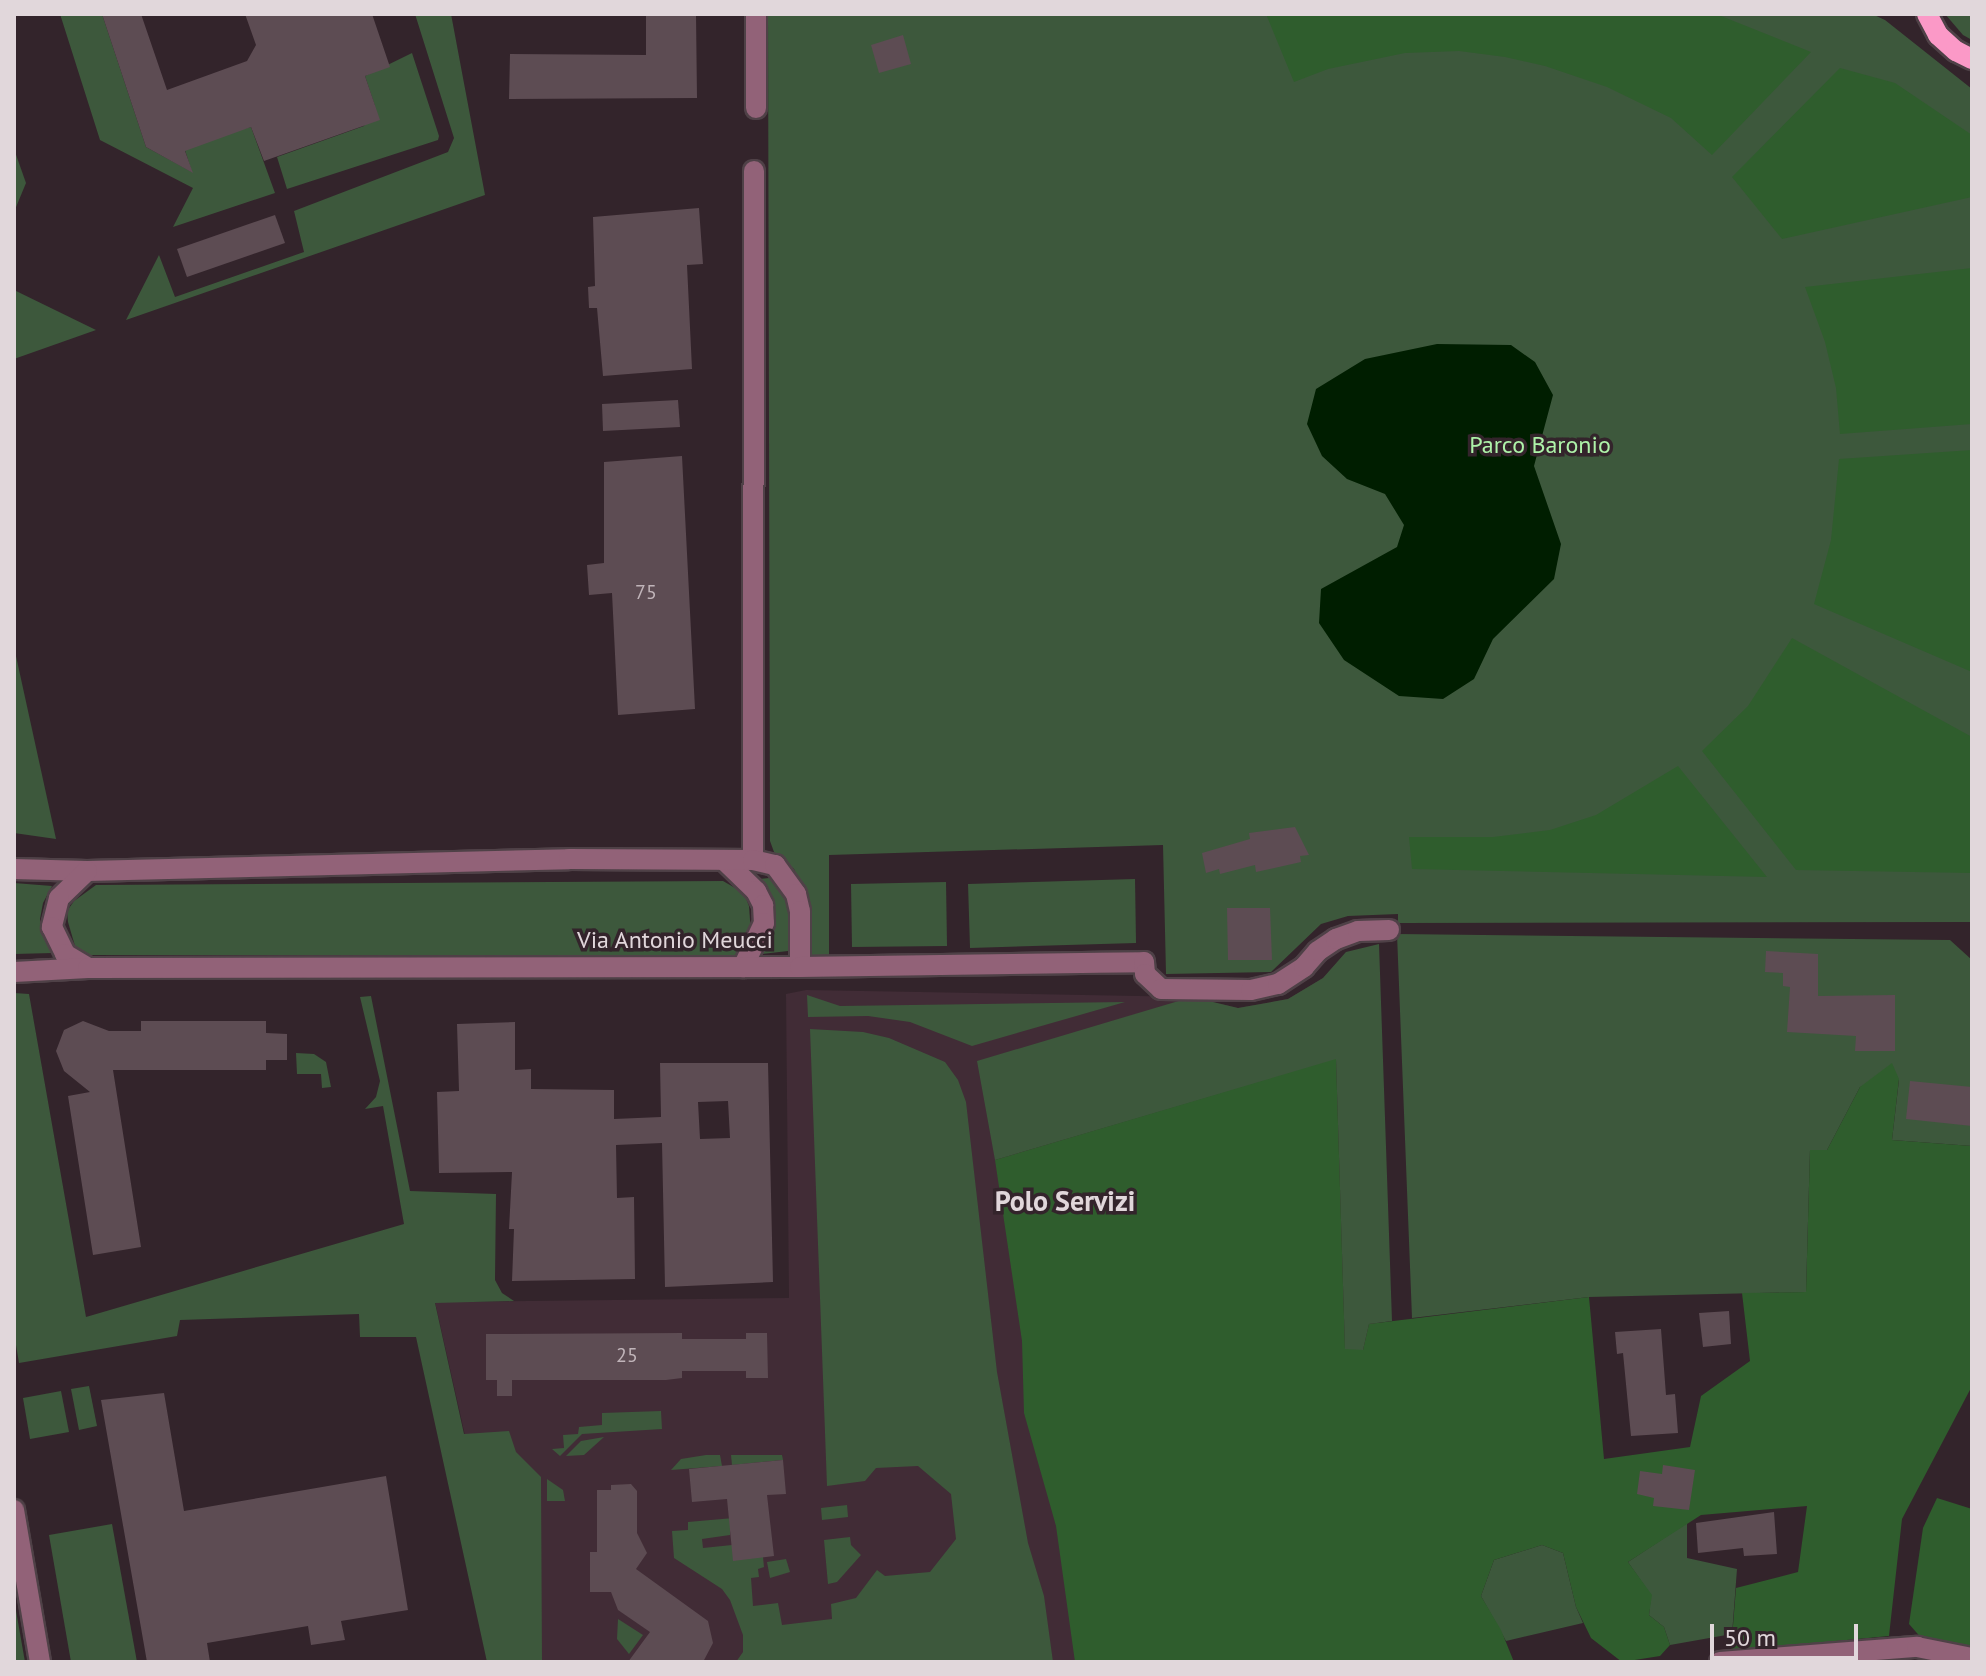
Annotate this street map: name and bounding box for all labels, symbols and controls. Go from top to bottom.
park label: Parco Baronio [1469,431,1611,459]
house number: 75 [635,580,657,604]
street label: Via Antonio Meucci [577,926,773,954]
district label: Polo Servizi [995,1184,1135,1218]
house number: 25 [616,1343,638,1367]
scale bar [1714,1608,1862,1658]
text: 50 m [1724,1622,1776,1653]

